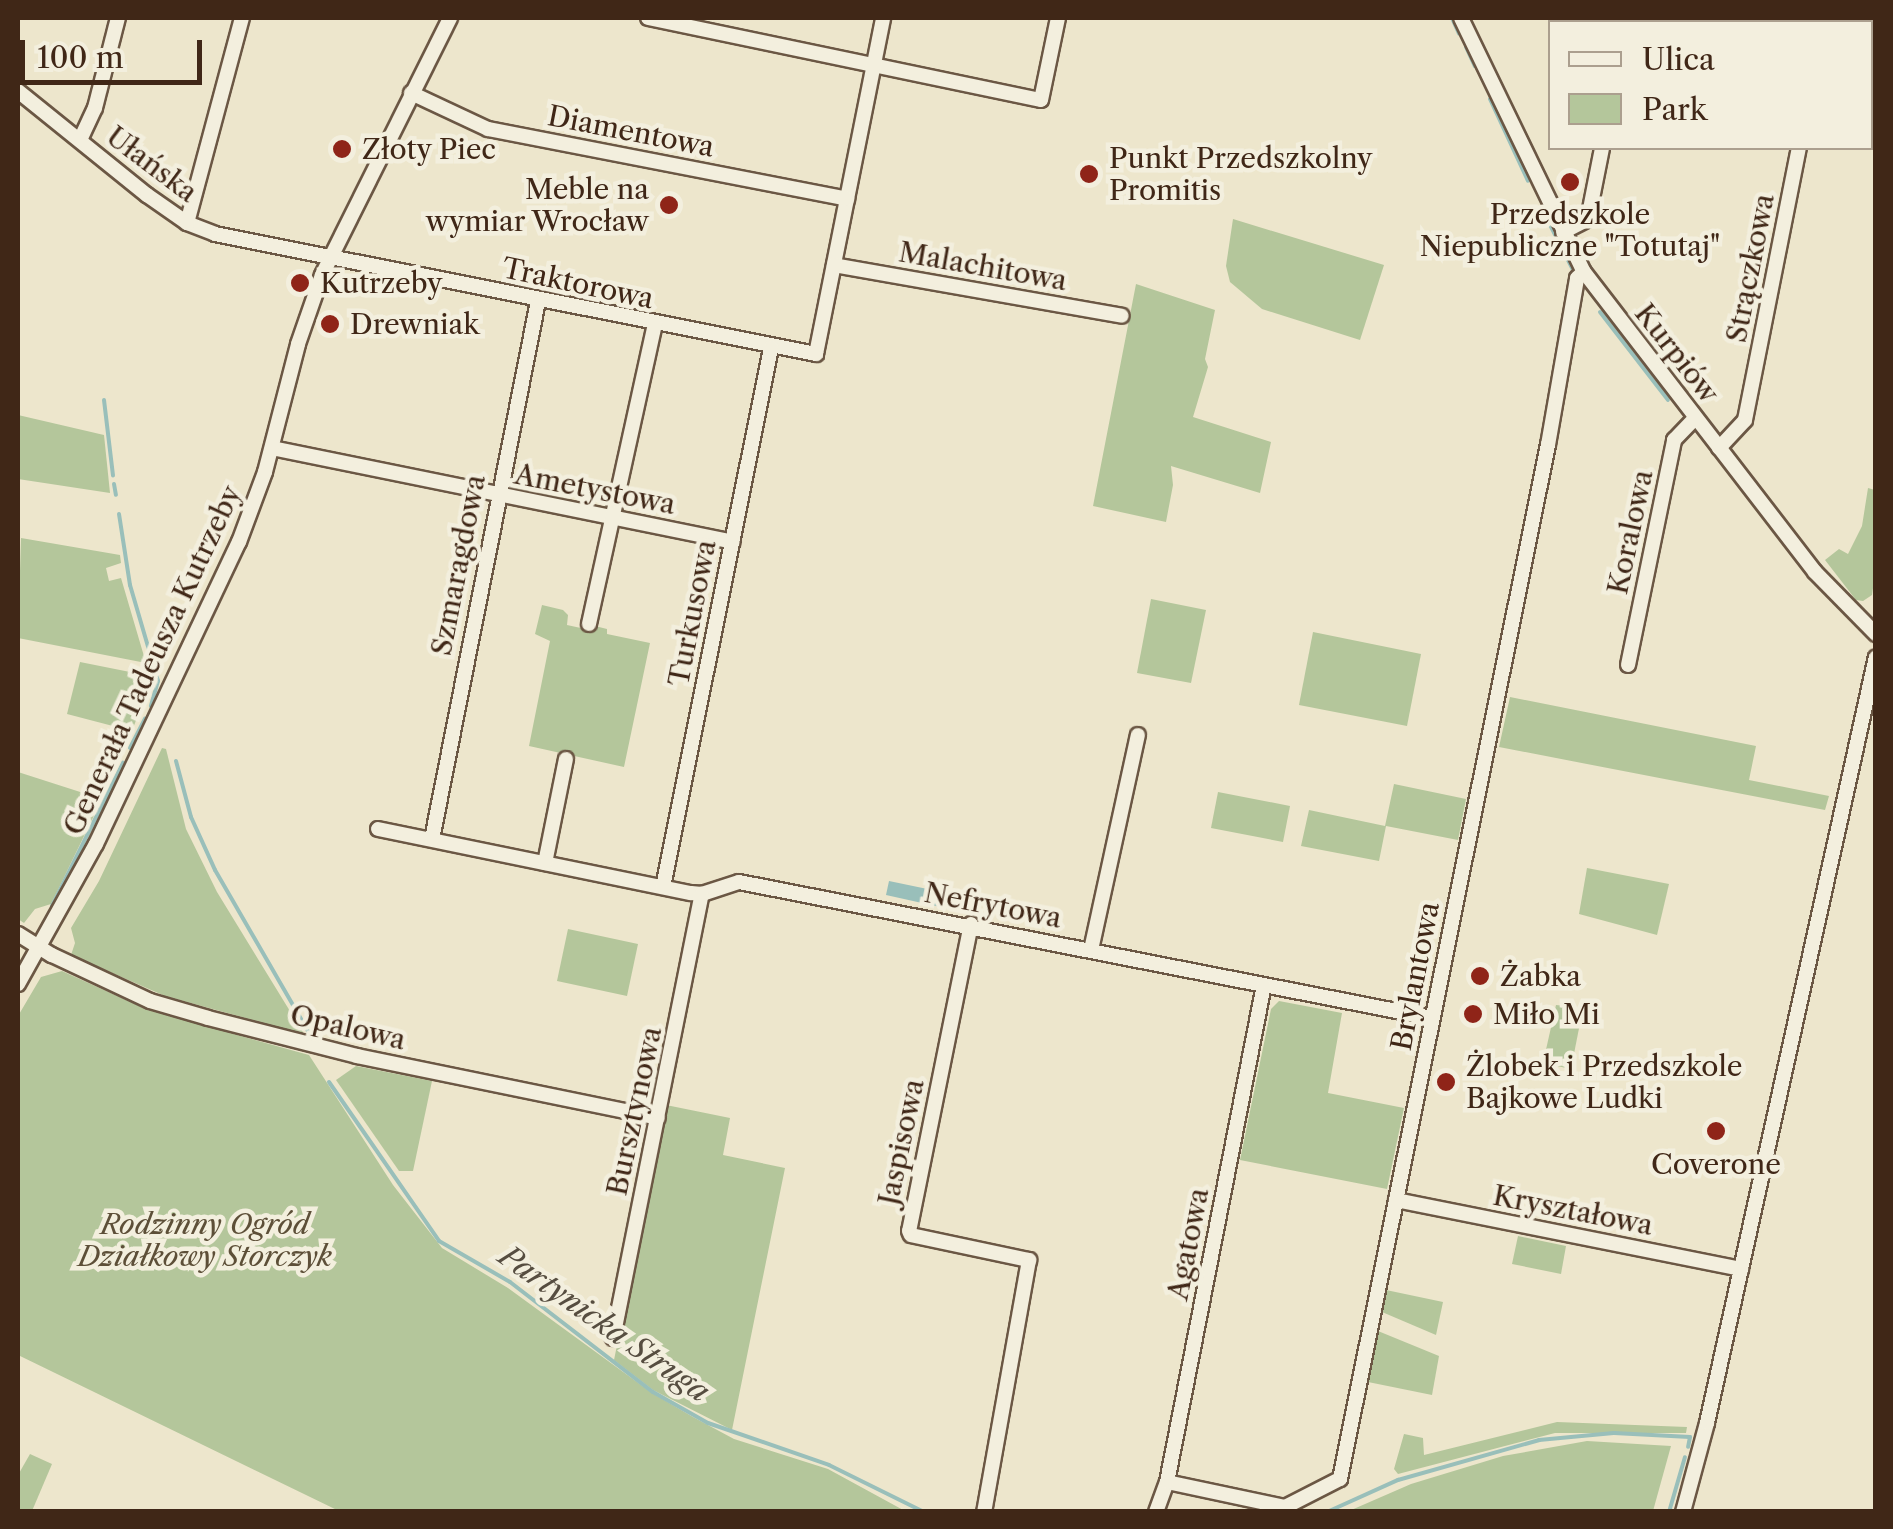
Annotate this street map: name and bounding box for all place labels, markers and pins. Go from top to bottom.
place label: Złoty Piec [362,132,497,166]
marker: Złoty Piec [331,138,353,160]
place label: Punkt Przedszkolny Promitis [1109,141,1373,207]
marker: Punkt Przedszkolny Promitis [1078,163,1100,185]
marker: Przedszkole Niepubliczne "Totutaj" [1559,171,1581,193]
place label: Meble na wymiar Wrocław [424,172,649,238]
marker: Meble na wymiar Wrocław [658,194,680,216]
place label: Przedszkole Niepubliczne "Totutaj" [1420,197,1720,263]
place label: Kutrzeby [320,266,443,300]
marker: Kutrzeby [289,272,311,294]
place label: Drewniak [350,307,480,341]
marker: Drewniak [319,313,341,335]
place label: Żabka [1500,959,1581,993]
marker: Żabka [1469,965,1491,987]
place label: Miło Mi [1493,997,1600,1031]
marker: Miło Mi [1462,1003,1484,1025]
place label: Żlobek i Przedszkole Bajkowe Ludki [1466,1049,1743,1115]
marker: Żlobek i Przedszkole Bajkowe Ludki [1435,1071,1457,1093]
marker: Coverone [1705,1120,1727,1142]
place label: Coverone [1651,1147,1781,1181]

